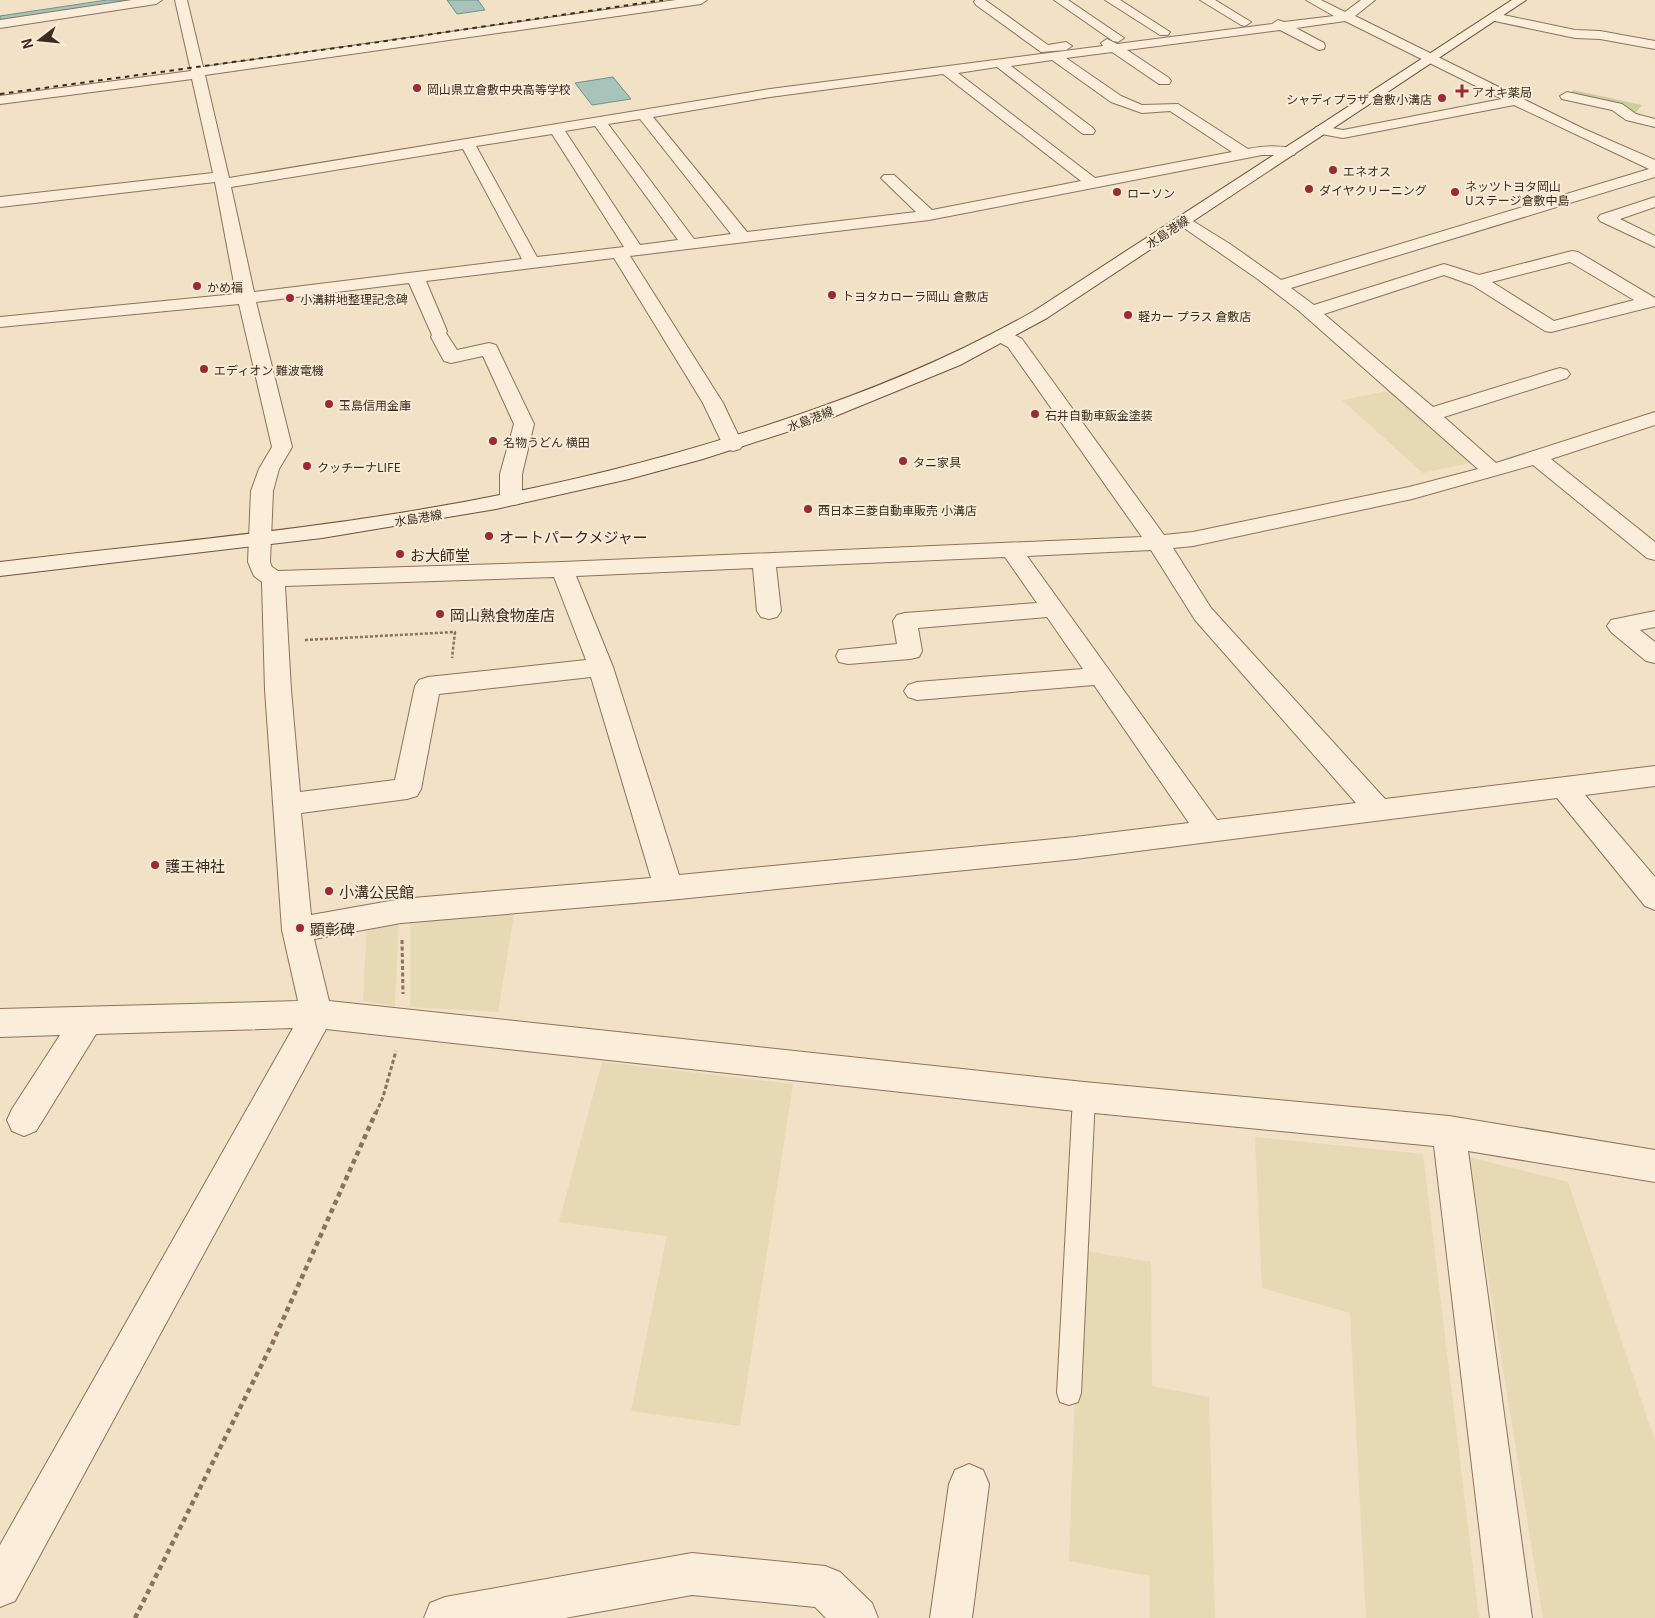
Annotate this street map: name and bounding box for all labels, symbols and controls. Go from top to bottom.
north arrow [15,15,65,65]
text: N [15,36,38,52]
place label: 岡山県立倉敷中央高等学校 [427,80,571,97]
marker: 岡山県立倉敷中央高等学校 [411,82,423,94]
place label: アオキ薬局 [1472,83,1532,100]
marker: アオキ薬局 [1456,85,1468,97]
place label: シャディプラザ 倉敷小溝店 [1286,90,1432,107]
marker: シャディプラザ 倉敷小溝店 [1436,92,1448,104]
place label: エネオス [1343,162,1391,179]
marker: エネオス [1327,164,1339,176]
place label: ネッツトヨタ岡山 Uステージ倉敷中島 [1465,177,1569,208]
place label: ダイヤクリーニング [1319,181,1427,198]
marker: ダイヤクリーニング [1303,183,1315,195]
place label: ローソン [1127,184,1175,201]
marker: ローソン [1111,186,1123,198]
marker: ネッツトヨタ岡山 Uステージ倉敷中島 [1449,186,1461,198]
street label: 水島港線 [1142,211,1192,251]
place label: かめ福 [207,278,243,295]
marker: かめ福 [191,280,203,292]
place label: トヨタカローラ岡山 倉敷店 [842,287,989,304]
marker: トヨタカローラ岡山 倉敷店 [826,289,838,301]
place label: 小溝耕地整理記念碑 [300,290,408,307]
marker: 小溝耕地整理記念碑 [284,292,296,304]
place label: 軽カー プラス 倉敷店 [1138,307,1251,324]
marker: 軽カー プラス 倉敷店 [1122,309,1134,321]
place label: エディオン 難波電機 [214,361,324,378]
marker: エディオン 難波電機 [198,363,210,375]
place label: 玉島信用金庫 [339,396,411,413]
marker: 玉島信用金庫 [323,398,335,410]
street label: 水島港線 [785,401,835,435]
place label: 石井自動車鈑金塗装 [1045,406,1153,423]
marker: 石井自動車鈑金塗装 [1029,408,1041,420]
place label: 名物うどん 横田 [503,433,590,450]
marker: 名物うどん 横田 [487,435,499,447]
place label: タニ家具 [913,453,961,470]
marker: タニ家具 [897,455,909,467]
place label: クッチーナLIFE [317,458,401,475]
marker: クッチーナLIFE [301,460,313,472]
place label: 西日本三菱自動車販売 小溝店 [818,501,977,518]
marker: 西日本三菱自動車販売 小溝店 [802,503,814,515]
street label: 水島港線 [393,505,443,529]
place label: オートパークメジャー [499,526,648,547]
marker: オートパークメジャー [483,530,495,542]
place label: お大師堂 [410,544,470,565]
marker: お大師堂 [394,548,406,560]
place label: 岡山熟食物産店 [450,604,555,625]
marker: 岡山熟食物産店 [434,608,446,620]
place label: 護王神社 [165,855,225,876]
marker: 護王神社 [149,859,161,871]
place label: 小溝公民館 [339,881,414,902]
marker: 小溝公民館 [323,885,335,897]
place label: 顕彰碑 [310,918,355,939]
marker: 顕彰碑 [294,922,306,934]

